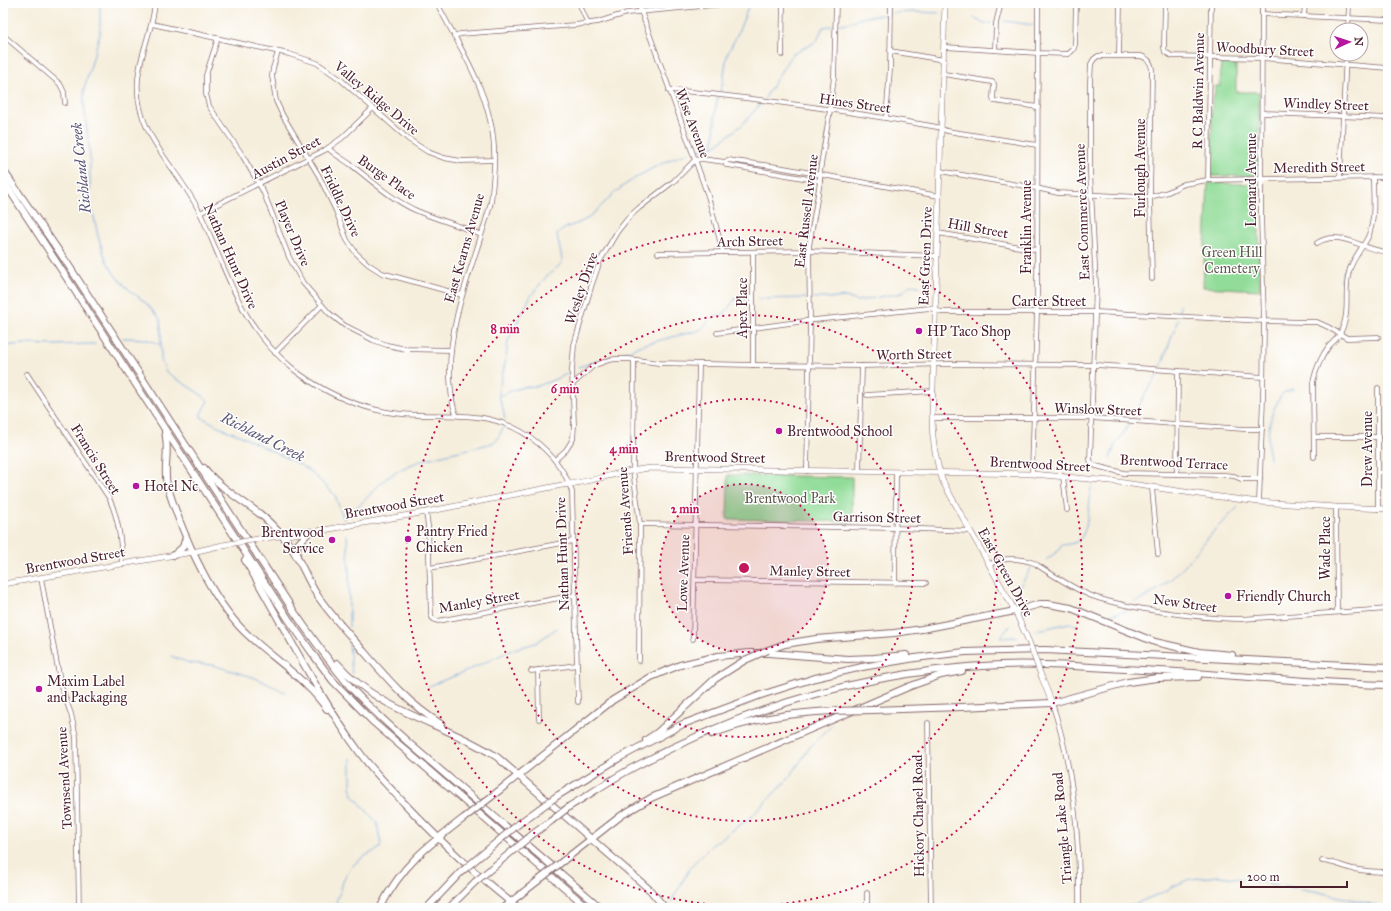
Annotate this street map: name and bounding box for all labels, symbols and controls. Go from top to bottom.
north arrow [1329,22,1369,62]
street label: R C Baldwin Avenue [1189,32,1208,150]
text: N [1352,36,1365,47]
street label: Woodbury Street [1216,38,1314,61]
street label: Valley Ridge Drive [330,57,423,139]
street label: Wise Avenue [671,86,714,161]
street label: Hines Street [818,90,892,117]
street label: Windley Street [1283,95,1369,114]
street label: Furlough Avenue [1132,118,1149,218]
water label: Richland Creek [67,121,95,215]
street label: Austin Street [248,132,324,183]
street label: Leonard Avenue [1243,133,1260,227]
street label: East Commerce Avenue [1072,143,1093,281]
street label: Burge Place [354,151,419,204]
street label: East Russell Avenue [791,153,822,269]
street label: Meredith Street [1273,158,1365,177]
street label: Friddle Drive [317,163,365,240]
street label: Franklin Avenue [1018,180,1035,274]
street label: East Kearns Avenue [441,191,488,305]
street label: Player Drive [271,197,314,269]
street label: Nathan Hunt Drive [200,201,262,312]
street label: East Green Drive [915,206,936,306]
street label: Hill Street [946,215,1010,242]
street label: Arch Street [716,232,783,251]
park label: Green Hill Cemetery [1201,244,1263,277]
street label: Wesley Drive [561,250,602,326]
street label: Apex Place [734,277,751,339]
street label: Carter Street [1012,293,1086,310]
text: 8 min [491,322,520,336]
place label: HP Taco Shop [927,323,1011,340]
marker: HP Taco Shop [914,326,924,336]
street label: Worth Street [876,345,952,364]
text: 6 min [551,382,580,396]
street label: Winslow Street [1054,399,1142,420]
water label: Richland Creek [217,408,308,466]
street label: Drew Avenue [1359,411,1376,487]
street label: Francis Street [67,421,124,498]
place label: Brentwood School [787,423,893,440]
marker: Brentwood School [774,426,784,436]
text: 4 min [609,442,639,457]
street label: Brentwood Street [664,448,766,467]
street label: Brentwood Terrace [1119,451,1229,474]
street label: Brentwood Street [989,453,1091,476]
street label: Friends Avenue [614,466,637,556]
place label: Hotel Nc [144,478,198,495]
marker: Hotel Nc [131,481,141,491]
street label: Brentwood Street [343,488,445,523]
park label: Brentwood Park [744,490,836,507]
street label: Nathan Hunt Drive [552,497,573,611]
text: 2 min [671,502,700,516]
street label: Garrison Street [833,508,921,527]
street label: Wade Place [1317,516,1334,580]
place label: Pantry Fried Chicken [416,523,488,556]
place label: Brentwood Service [261,524,324,557]
street label: East Green Drive [974,525,1037,620]
marker: Pantry Fried Chicken [403,534,413,544]
street label: Lowe Avenue [674,534,693,612]
marker: Brentwood Service [327,535,337,545]
street label: Brentwood Street [24,543,126,578]
centre of rings [737,561,751,575]
street label: Manley Street [769,562,851,581]
street label: Manley Street [437,586,521,617]
place label: Friendly Church [1236,588,1331,605]
street label: New Street [1152,591,1218,616]
marker: Friendly Church [1223,591,1233,601]
place label: Maxim Label and Packaging [47,673,127,706]
marker: Maxim Label and Packaging [34,684,44,694]
street label: Townsend Avenue [53,726,76,830]
street label: Hickory Chapel Road [909,754,928,878]
street label: Triangle Lake Road [1049,771,1076,885]
scale bar [1241,863,1347,889]
text: 200 m [1247,870,1280,884]

